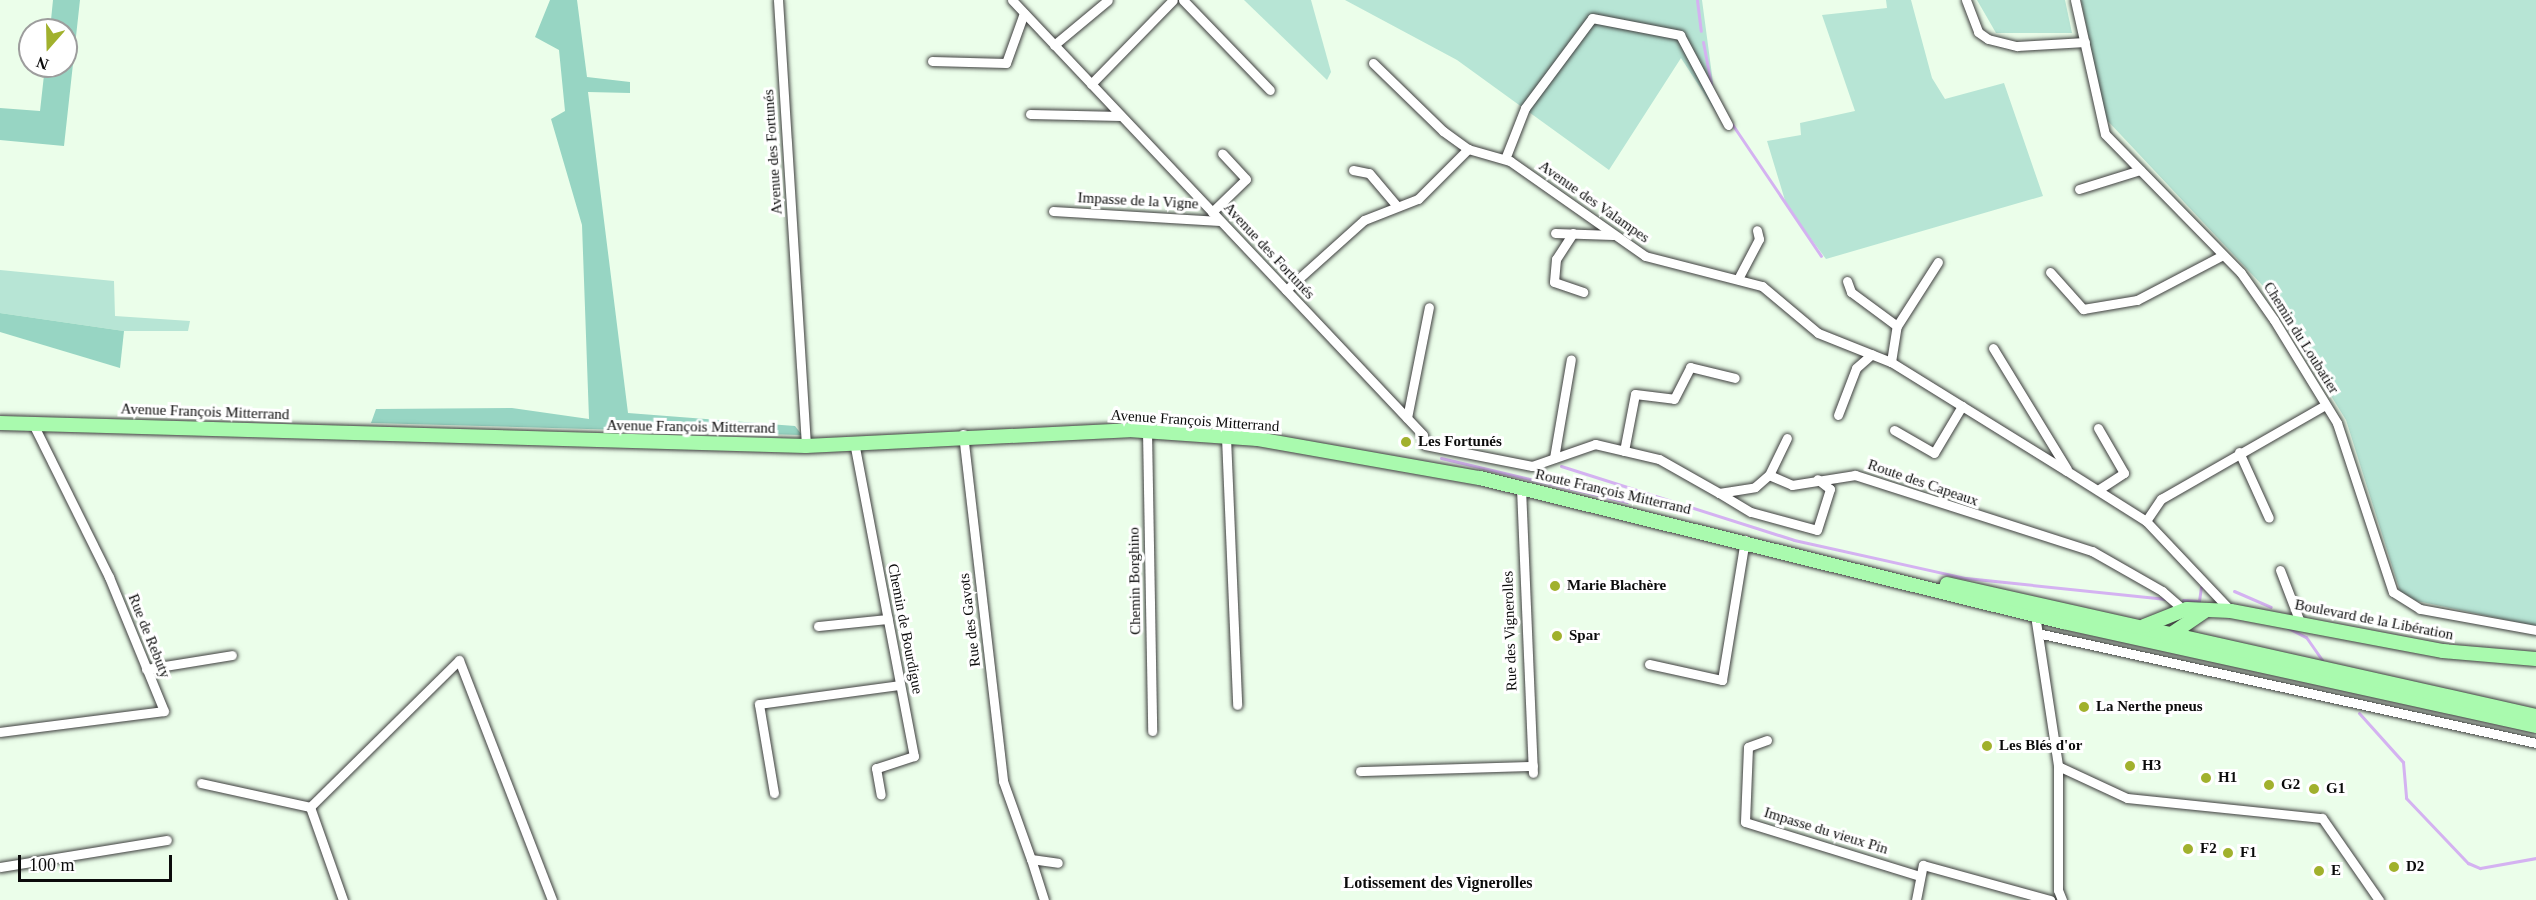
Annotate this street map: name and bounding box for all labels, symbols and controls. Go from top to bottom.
north arrow [18,18,78,78]
text: N [34,54,51,73]
street label: Avenue des Fortunés [760,89,786,215]
street label: Avenue des Valampes [1535,157,1653,247]
street label: Impasse de la Vigne [1077,189,1199,213]
street label: Avenue des Fortunés [1220,199,1318,303]
street label: Chemin du Loubatier [2259,279,2343,397]
street label: Avenue François Mitterrand [120,400,290,424]
street label: Avenue François Mitterrand [1110,406,1280,436]
street label: Avenue François Mitterrand [606,417,776,437]
place label: Les Fortunés [1418,433,1502,451]
marker: Les Fortunés [1399,435,1413,449]
street label: Route des Capeaux [1865,456,1981,510]
street label: Route François Mitterrand [1533,465,1693,519]
street label: Chemin Borghino [1125,527,1145,635]
street label: Chemin de Bourdigue [884,562,926,696]
street label: Rue des Vignerolles [1499,570,1521,692]
street label: Rue des Gavots [955,572,985,668]
place label: Marie Blachère [1567,577,1666,595]
marker: Marie Blachère [1548,579,1562,593]
street label: Rue de Rebuty [124,591,174,681]
street label: Boulevard de la Libération [2293,596,2455,644]
place label: Spar [1569,627,1600,645]
marker: Spar [1550,629,1564,643]
place label: La Nerthe pneus [2096,698,2203,716]
marker: La Nerthe pneus [2077,700,2091,714]
place label: Les Blés d'or [1999,737,2082,755]
marker: Les Blés d'or [1980,739,1994,753]
place label: H3 [2142,757,2161,775]
marker: H3 [2123,759,2137,773]
place label: H1 [2218,769,2237,787]
marker: H1 [2199,771,2213,785]
place label: G2 [2281,776,2300,794]
marker: G2 [2262,778,2276,792]
place label: G1 [2326,780,2345,798]
marker: G1 [2307,782,2321,796]
street label: Impasse du vieux Pin [1762,804,1890,858]
place label: F2 [2200,840,2217,858]
marker: F2 [2181,842,2195,856]
scale bar [21,843,176,881]
place label: F1 [2240,844,2257,862]
marker: F1 [2221,846,2235,860]
text: 100 m [29,855,75,875]
place label: D2 [2406,858,2424,876]
marker: D2 [2387,860,2401,874]
place label: E [2331,862,2341,880]
marker: E [2312,864,2326,878]
district label: Lotissement des Vignerolles [1343,873,1533,893]

